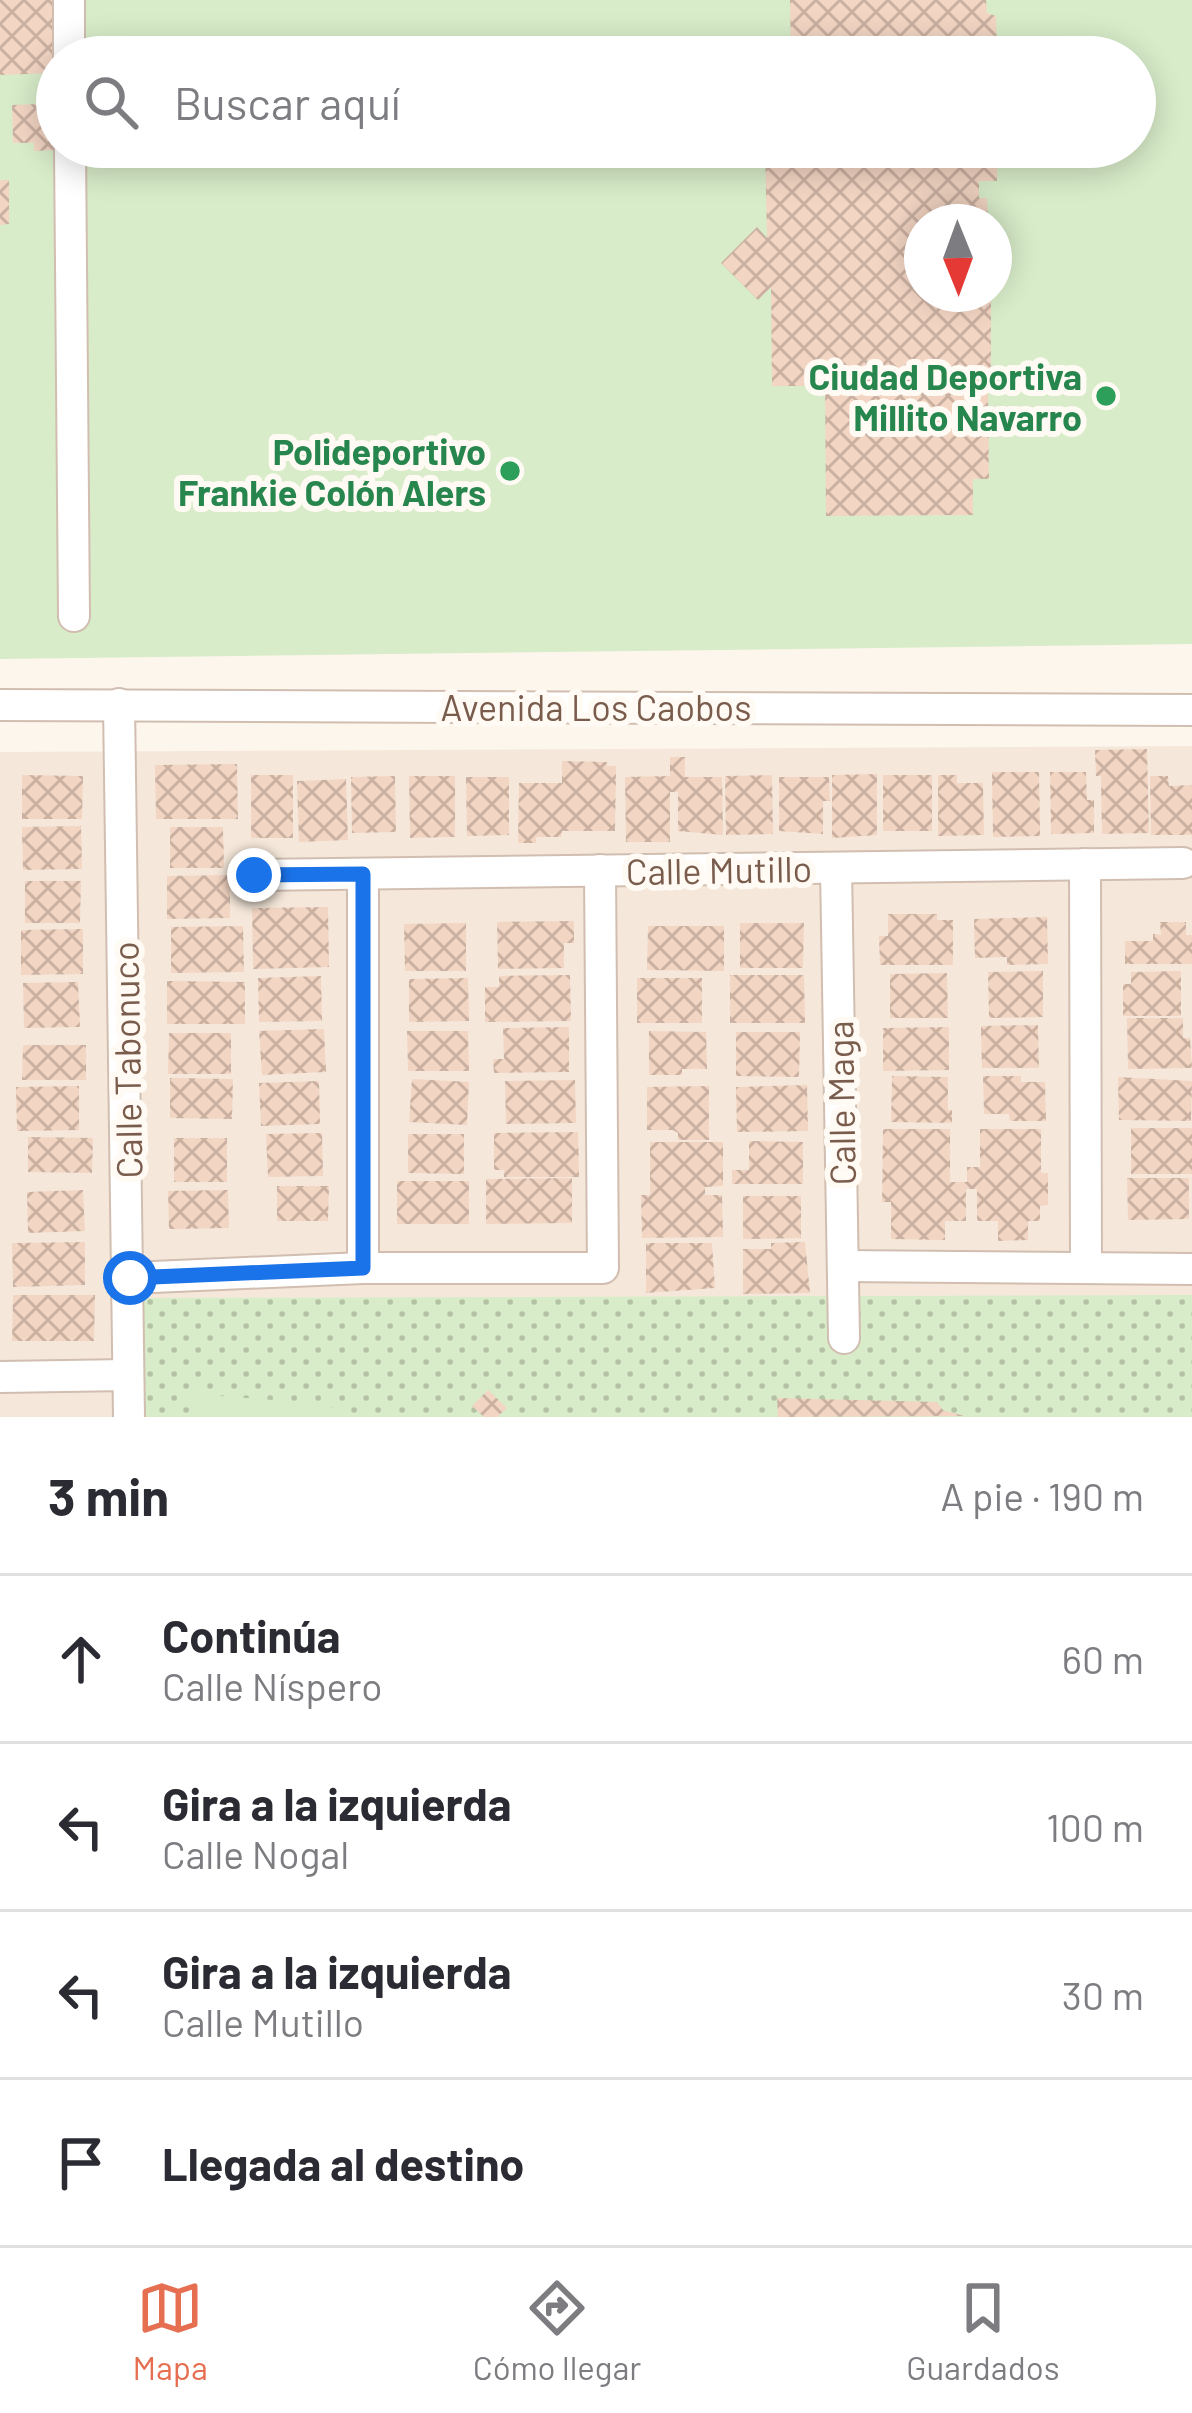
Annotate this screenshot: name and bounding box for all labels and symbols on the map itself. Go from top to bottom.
north arrow [904,204,1012,312]
place label: Ciudad Deportiva Millito Navarro [808,354,1082,438]
marker: Ciudad Deportiva Millito Navarro [1093,383,1119,409]
place label: Polideportivo Frankie Colón Alers [178,429,486,513]
marker: Polideportivo Frankie Colón Alers [497,458,523,484]
street label: Avenida Los Caobos [441,685,751,728]
street label: Calle Mutillo [625,846,813,892]
route end [227,848,281,902]
street label: Calle Tabonuco [102,941,150,1179]
street label: Calle Maga [817,1020,863,1186]
route start [103,1251,157,1305]

